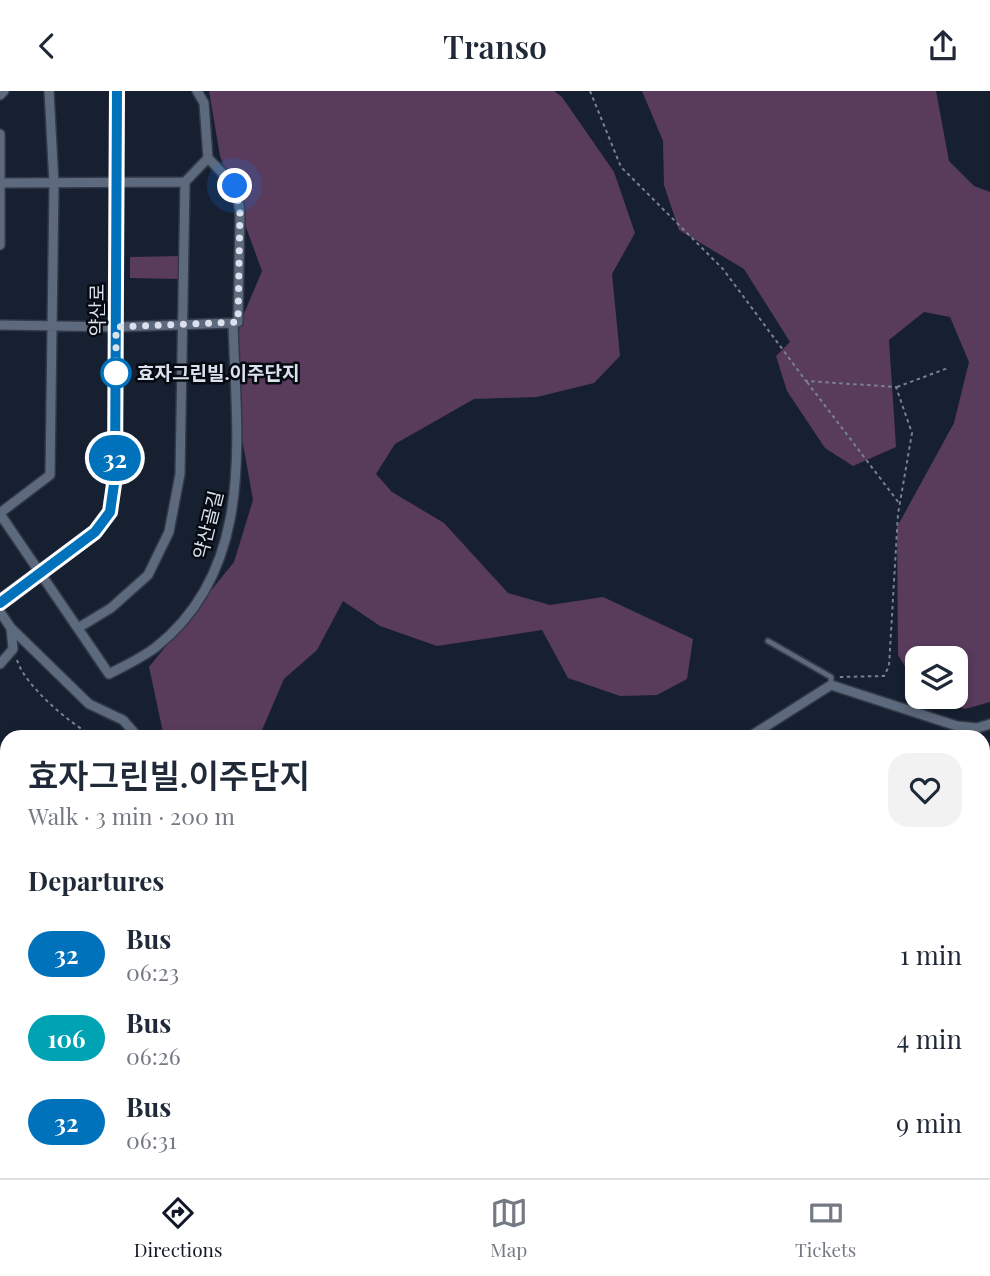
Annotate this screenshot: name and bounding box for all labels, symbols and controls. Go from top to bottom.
text: Transo [443,24,547,67]
icon: back [28,27,66,65]
icon: share [924,27,962,65]
your location [217,168,252,203]
street label: 약산로 [83,284,109,336]
marker: 효자그린빌.이주단지 [101,358,131,388]
place label: 효자그린빌.이주단지 [137,359,299,385]
line badge: 32 [83,435,146,481]
text: 32 [103,442,127,474]
street label: 약산골길 [186,488,228,562]
map controls [905,646,968,709]
button: layers [905,646,968,709]
text: 효자그린빌.이주단지 [28,752,310,796]
button: heart [888,753,962,827]
text: Walk · 3 min · 200 m [28,800,235,831]
text: Departures [28,863,164,898]
text: Bus [126,921,171,956]
text: 1 min [900,937,962,972]
text: 32 [54,938,79,970]
text: 06:23 [126,956,179,987]
text: Bus [126,1005,171,1040]
text: 4 min [896,1021,962,1056]
text: 106 [47,1022,86,1054]
text: 06:26 [126,1040,181,1071]
text: Bus [126,1089,171,1124]
text: 9 min [896,1105,962,1140]
text: 32 [54,1106,79,1138]
text: 06:31 [126,1124,177,1155]
tab: Directions [134,1194,222,1262]
tab: Map [490,1194,528,1262]
tab: Tickets [795,1194,856,1262]

